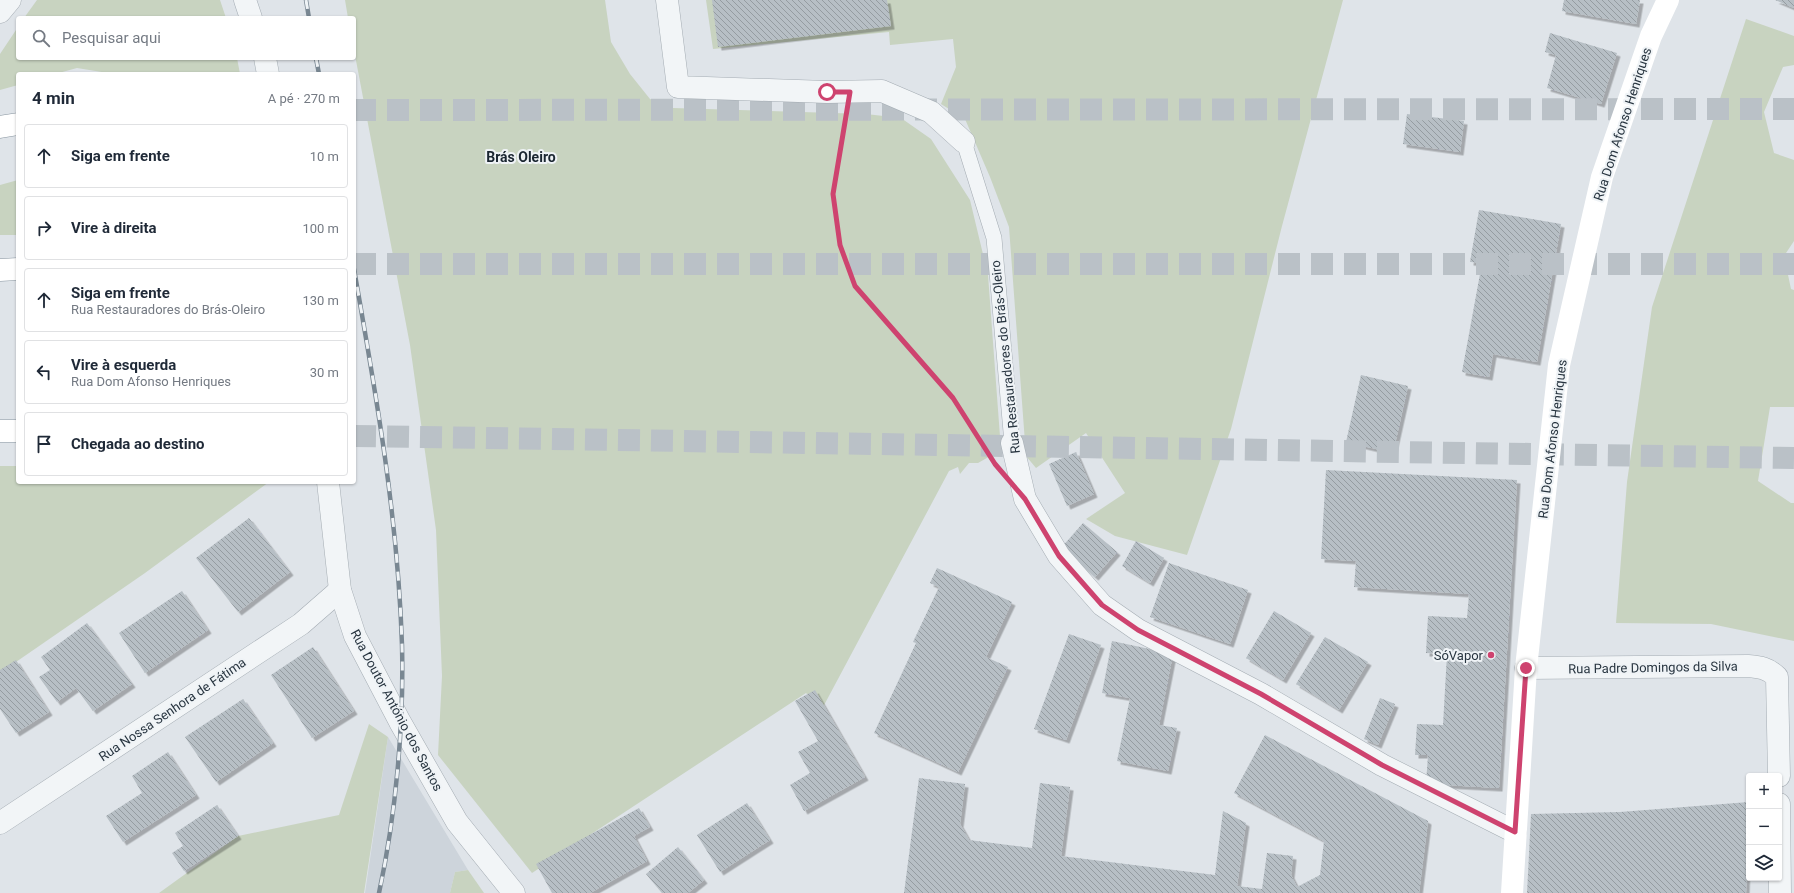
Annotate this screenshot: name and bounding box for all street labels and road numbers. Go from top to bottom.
street label: Rua Dom Afonso Henriques [1591,45,1654,203]
street label: Rua Restauradores do Brás-Oleiro [988,260,1023,454]
street label: Rua Dom Afonso Henriques [1535,358,1570,519]
street label: Rua Doutor António dos Santos [347,627,446,794]
street label: Rua Nossa Senhora de Fátima [96,655,249,764]
street label: Rua Padre Domingos da Silva [1568,659,1738,676]

